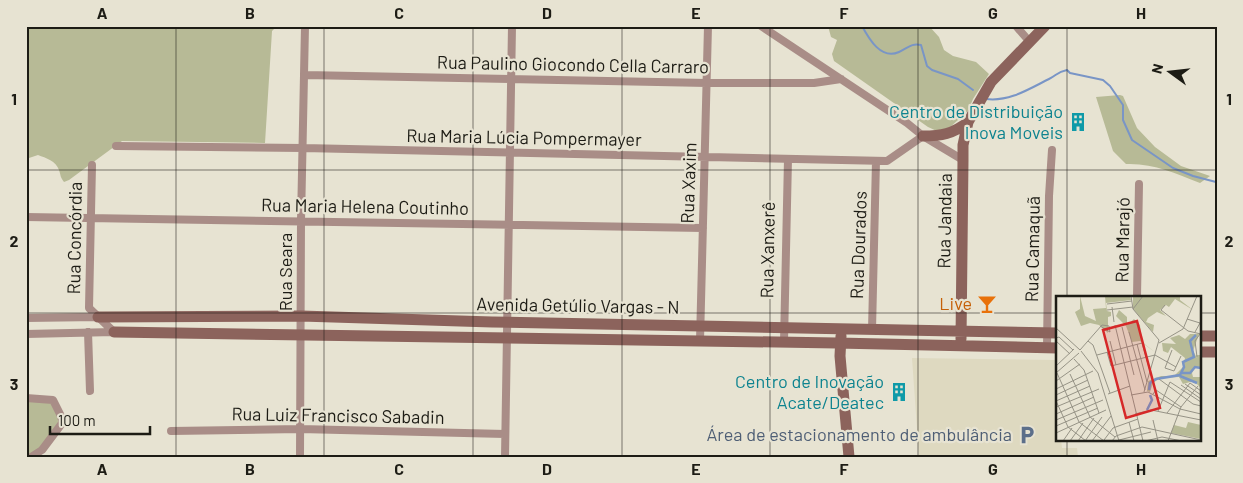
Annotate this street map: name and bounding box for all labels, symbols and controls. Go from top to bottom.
text: A [97,3,108,22]
text: B [245,3,255,22]
text: C [394,3,404,22]
text: D [542,3,552,22]
text: E [691,3,701,22]
text: F [840,3,849,22]
text: G [988,3,998,22]
text: H [1136,3,1146,22]
north arrow [1146,48,1196,98]
street label: Rua Paulino Giocondo Cella Carraro [437,51,709,77]
text: N [1148,62,1166,75]
text: 1 [11,89,17,108]
text: 1 [1226,89,1232,108]
place label: Centro de Distribuição Inova Moveis [889,100,1063,143]
building icon: Centro de Distribuição Inova Moveis [1067,111,1089,133]
street label: Rua Maria Lúcia Pompermayer [406,124,642,150]
street label: Rua Xaxim [676,142,700,224]
street label: Rua Jandaia [932,173,956,269]
street label: Rua Concórdia [62,181,86,295]
street label: Rua Dourados [845,191,871,299]
street label: Rua Maria Helena Coutinho [261,193,469,219]
street label: Rua Camaquã [1020,196,1044,302]
street label: Rua Marajó [1110,197,1134,283]
street label: Rua Xanxerê [755,201,779,299]
text: 2 [10,231,19,250]
text: 2 [1225,231,1234,250]
street label: Rua Seara [274,233,296,311]
street label: Avenida Getúlio Vargas - N [476,292,680,318]
place label: Live [939,292,972,314]
bar icon: Live [976,293,998,315]
inset map [1056,296,1200,440]
place label: Centro de Inovação Acate/Deatec [735,370,884,413]
text: 3 [10,374,18,393]
text: 3 [1225,374,1233,393]
building icon: Centro de Inovação Acate/Deatec [888,381,910,403]
street label: Rua Luiz Francisco Sabadin [231,402,445,428]
scale bar [50,403,150,435]
text: 100 m [58,411,96,429]
place label: Área de estacionamento de ambulância [706,423,1012,445]
parking icon: Área de estacionamento de ambulância [1016,424,1038,446]
text: A [97,459,108,478]
text: B [245,459,255,478]
text: C [394,459,404,478]
text: D [542,459,552,478]
text: E [691,459,701,478]
text: F [840,459,849,478]
text: G [988,459,998,478]
text: H [1136,459,1146,478]

